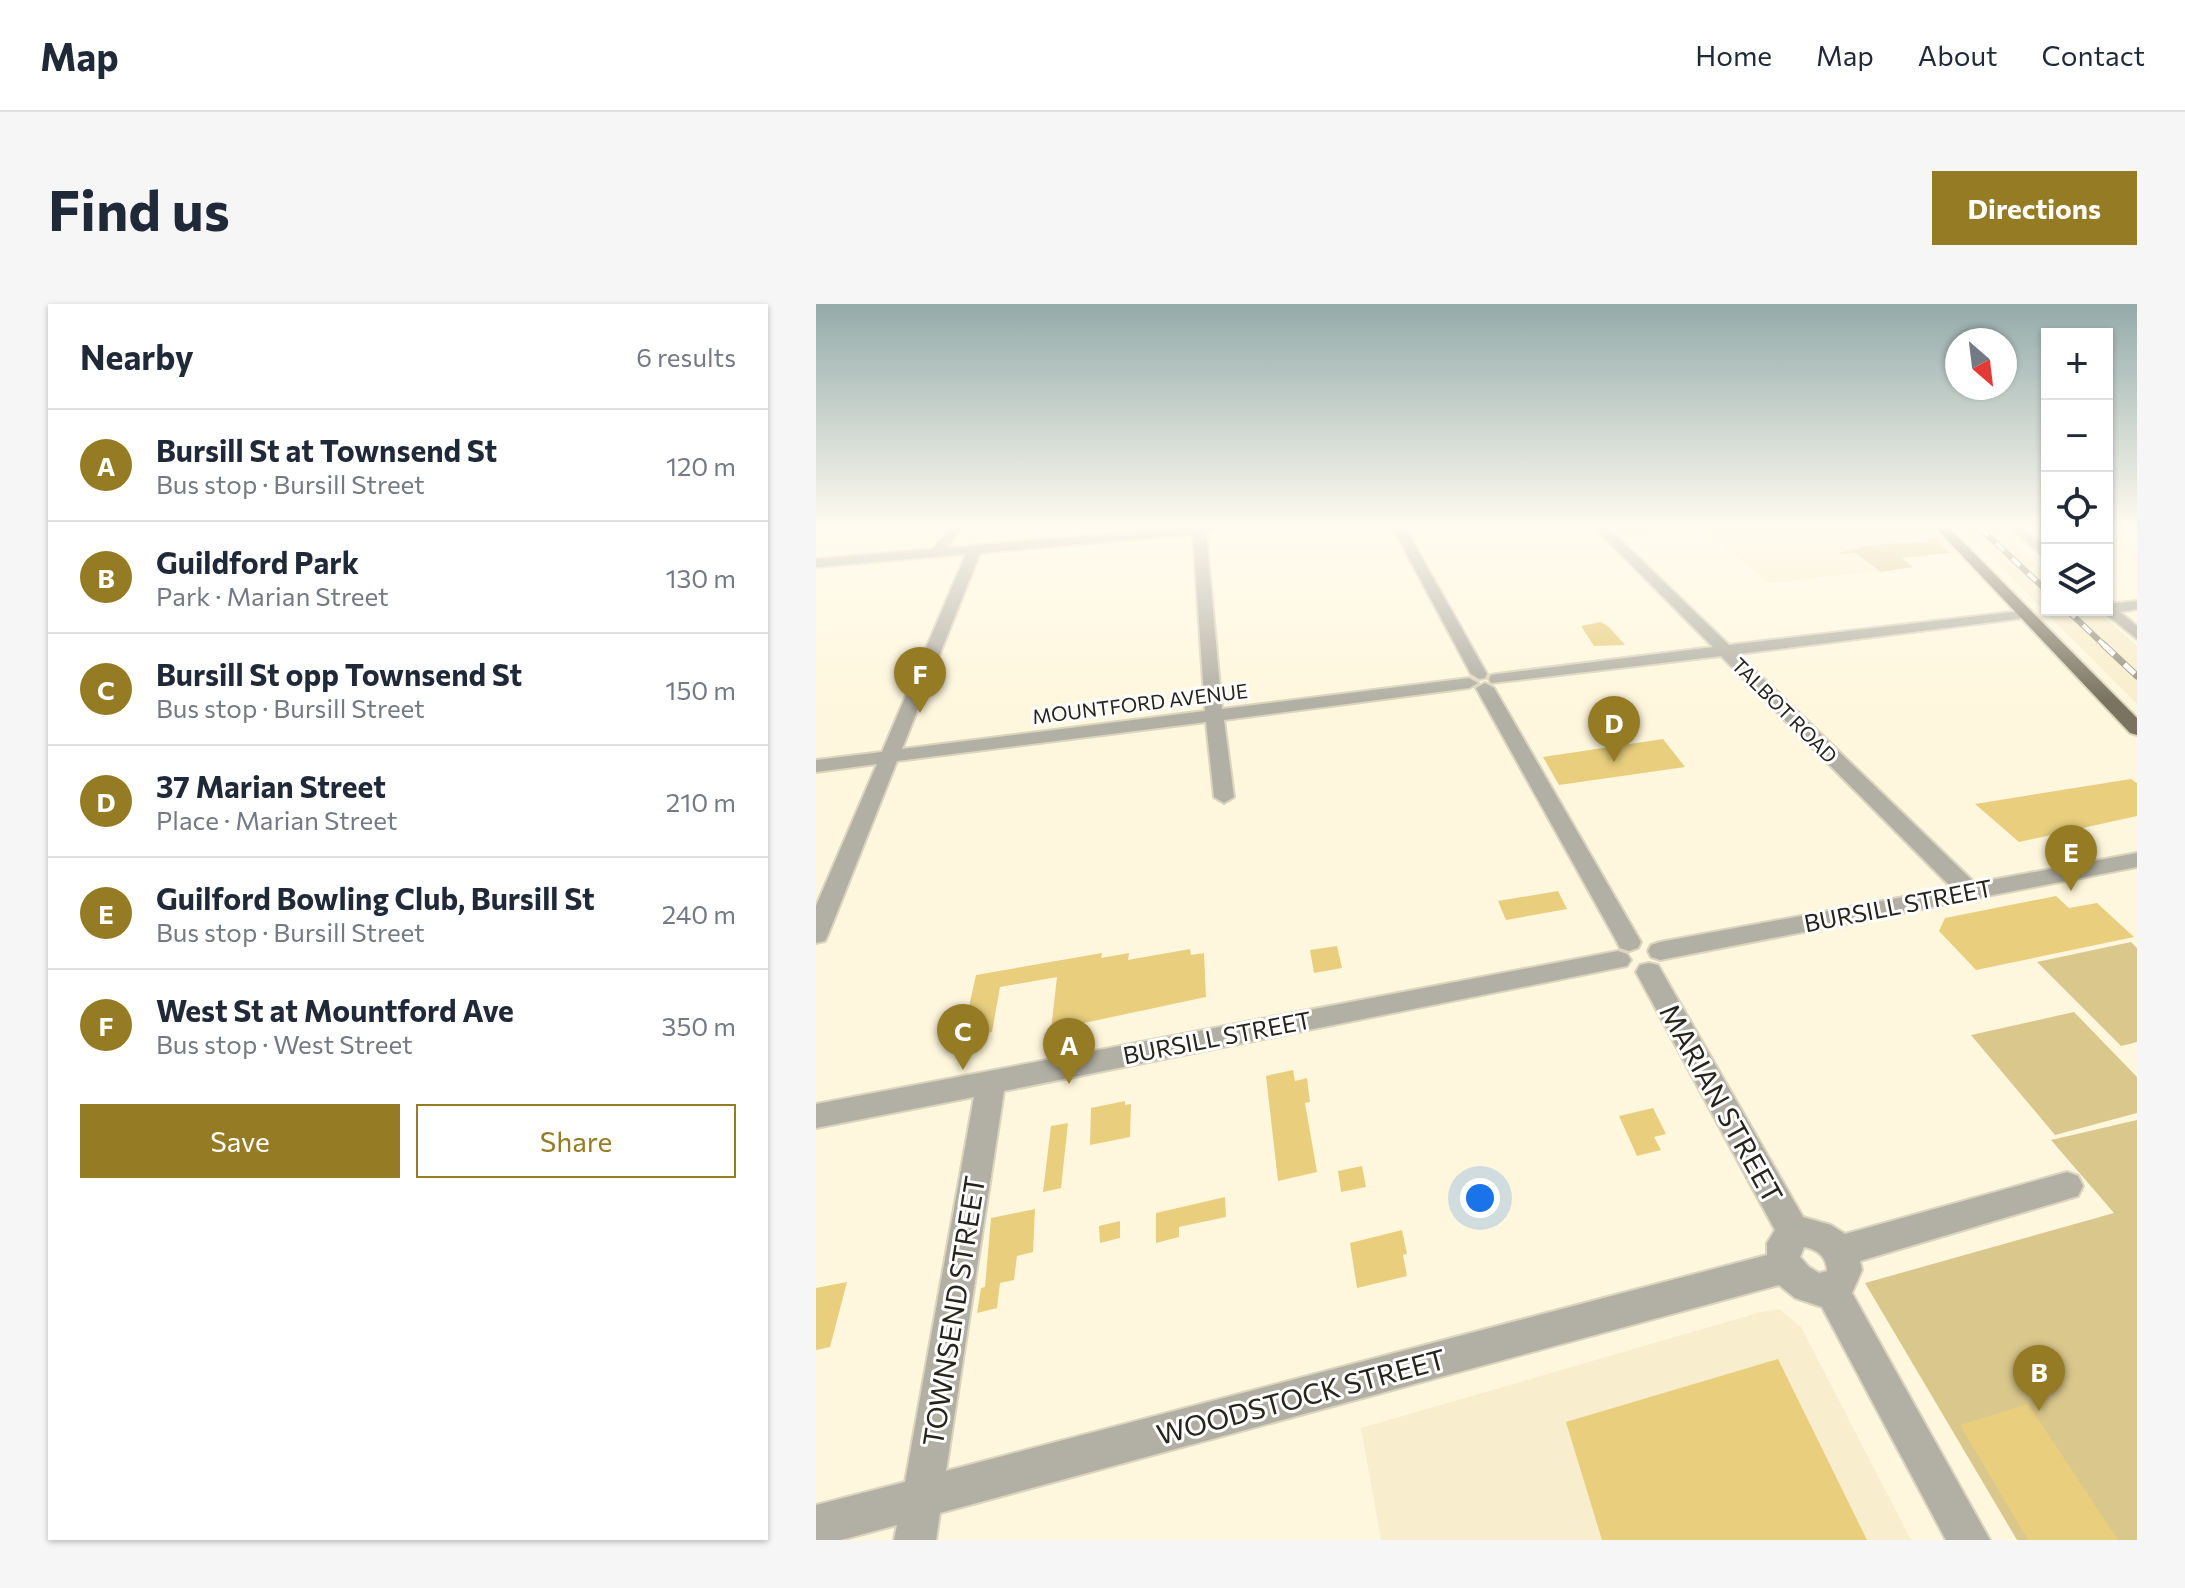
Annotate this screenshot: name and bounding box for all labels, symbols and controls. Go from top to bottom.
text: Map [40,32,119,79]
text: Home [1695,38,1772,72]
text: Map [1816,38,1874,72]
text: About [1918,38,1998,72]
text: Contact [2042,38,2145,72]
button: Directions [1932,171,2137,245]
text: Find us [48,174,230,243]
north arrow [1945,328,2017,400]
map controls [2041,328,2113,616]
button: + [2041,328,2113,400]
text: Nearby [80,335,194,377]
text: 6 results [636,341,736,372]
button: − [2041,400,2113,472]
text: Bursill St at Townsend St [156,431,497,468]
text: A [97,450,115,481]
text: 120 m [666,450,736,481]
text: Bus stop · Bursill Street [156,468,425,499]
button: locate [2041,472,2113,544]
text: Guildford Park [156,543,359,580]
button: layers [2041,544,2113,616]
text: B [97,562,115,593]
text: 130 m [665,562,736,593]
text: Park · Marian Street [156,580,389,611]
pin: F [894,647,946,713]
street label: TALBOT ROAD [1727,652,1843,768]
text: Bursill St opp Townsend St [156,655,522,692]
text: C [97,674,115,705]
text: 150 m [665,674,736,705]
street label: MOUNTFORD AVENUE [1031,678,1249,728]
text: Bus stop · Bursill Street [156,692,425,723]
pin: D [1588,696,1640,762]
text: 37 Marian Street [156,767,386,804]
text: D [96,786,116,817]
text: 210 m [666,786,736,817]
text: Place · Marian Street [156,804,397,835]
pin: E [2045,825,2097,891]
street label: BURSILL STREET [1801,873,1995,937]
text: Guilford Bowling Club, Bursill St [156,879,595,916]
text: E [98,898,114,929]
text: 240 m [662,898,736,929]
text: Bus stop · Bursill Street [156,916,425,947]
text: West St at Mountford Ave [156,991,514,1028]
street label: MARIAN STREET [1653,997,1791,1209]
pin: C [937,1004,989,1070]
street label: BURSILL STREET [1120,1005,1314,1069]
text: F [98,1010,114,1041]
text: 350 m [662,1010,736,1041]
pin: A [1043,1018,1095,1084]
text: Bus stop · West Street [156,1028,413,1059]
button: Save [80,1104,400,1178]
button: Share [416,1104,736,1178]
street label: TOWNSEND STREET [915,1173,991,1449]
your location [1460,1178,1500,1218]
street label: WOODSTOCK STREET [1153,1341,1449,1451]
pin: B [2013,1345,2065,1411]

